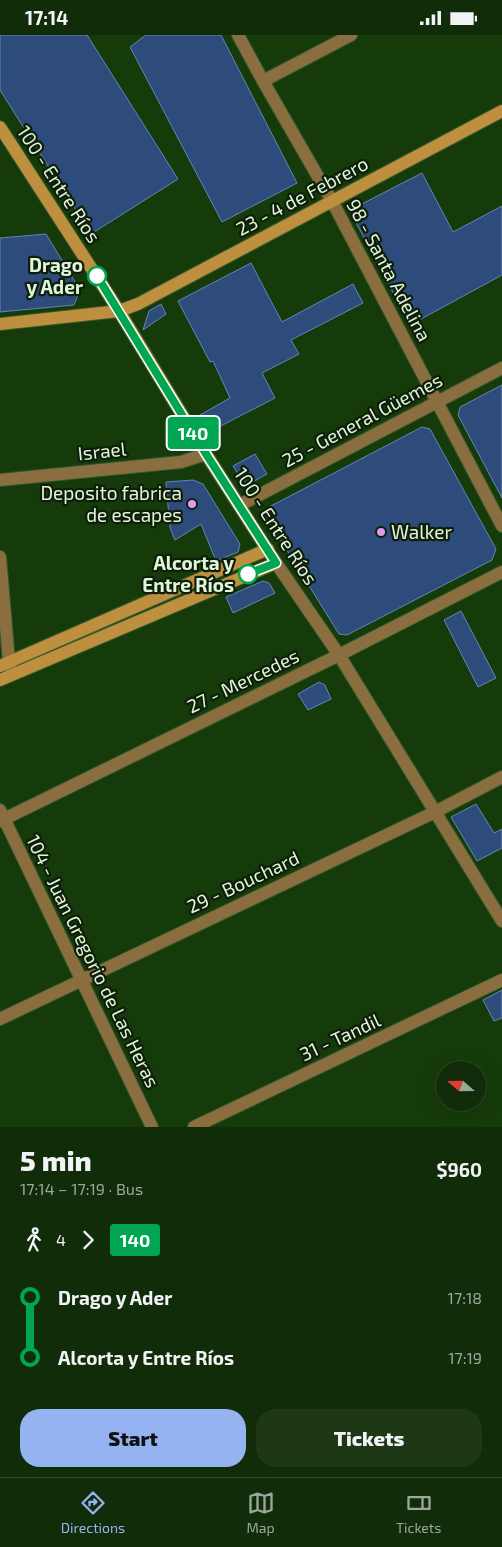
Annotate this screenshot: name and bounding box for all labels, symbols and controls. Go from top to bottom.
text: 17:14 [25,6,68,29]
street label: 100 - Entre Ríos [13,121,106,247]
street label: 23 - 4 de Febrero [232,151,372,240]
street label: 98 - Santa Adelina [342,195,437,345]
place label: Drago y Ader [26,253,83,299]
marker: Drago y Ader [87,266,107,286]
street label: 25 - General Güemes [278,368,446,472]
line badge: 140 [164,417,222,449]
text: 140 [178,422,208,444]
street label: Israel [77,436,128,464]
street label: 100 - Entre Ríos [230,463,323,589]
place label: Deposito fabrica de escapes [41,481,182,526]
marker: Deposito fabrica de escapes [186,498,198,510]
place label: Walker [391,520,452,543]
marker: Walker [375,526,387,538]
place label: Alcorta y Entre Ríos [142,551,234,596]
marker: Alcorta y Entre Ríos [238,564,258,584]
street label: 27 - Mercedes [183,644,303,718]
street label: 104 - Juan Gregorio de Las Heras [22,831,165,1091]
street label: 29 - Bouchard [183,846,302,918]
street label: 31 - Tandil [296,1008,384,1065]
north arrow [436,1061,486,1111]
map controls [436,1061,486,1111]
text: 5 min [20,1143,92,1177]
text: $960 [437,1158,482,1181]
text: 17:14 – 17:19 · Bus [20,1179,143,1198]
icon: walk [20,1226,48,1254]
icon: forward [74,1226,102,1254]
text: 140 [120,1229,150,1251]
text: 4 [56,1230,66,1249]
text: Drago y Ader [58,1286,172,1309]
text: 17:18 [448,1288,482,1307]
text: Alcorta y Entre Ríos [58,1346,234,1369]
text: 17:19 [448,1348,482,1367]
button: Start [20,1409,246,1467]
button: Tickets [256,1409,482,1467]
tab: Directions [61,1489,125,1536]
tab: Map [247,1489,275,1536]
tab: Tickets [396,1489,441,1536]

